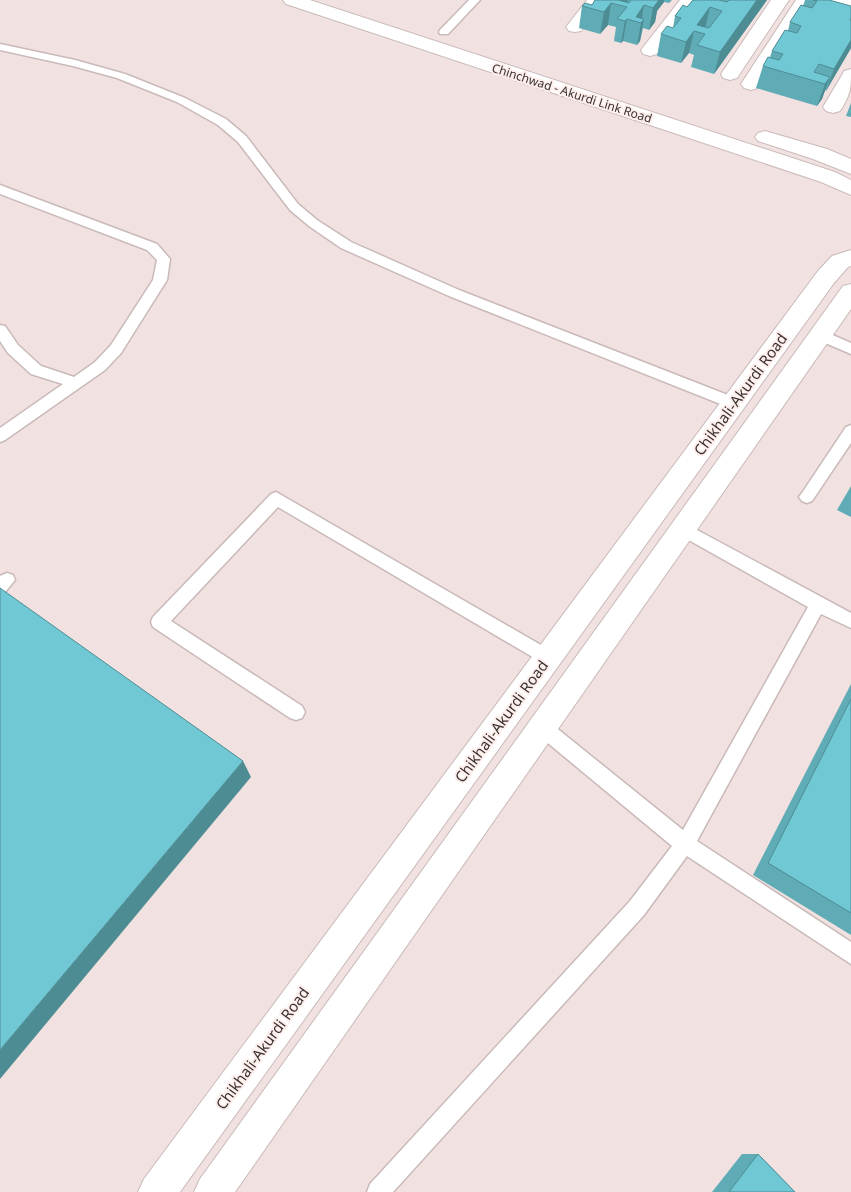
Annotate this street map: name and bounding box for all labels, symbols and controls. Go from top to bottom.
street label: Chinchwad - Akurdi Link Road [490,59,654,127]
street label: Chikhali-Akurdi Road [689,329,791,459]
street label: Chikhali-Akurdi Road [450,656,552,786]
street label: Chikhali-Akurdi Road [211,983,313,1113]

